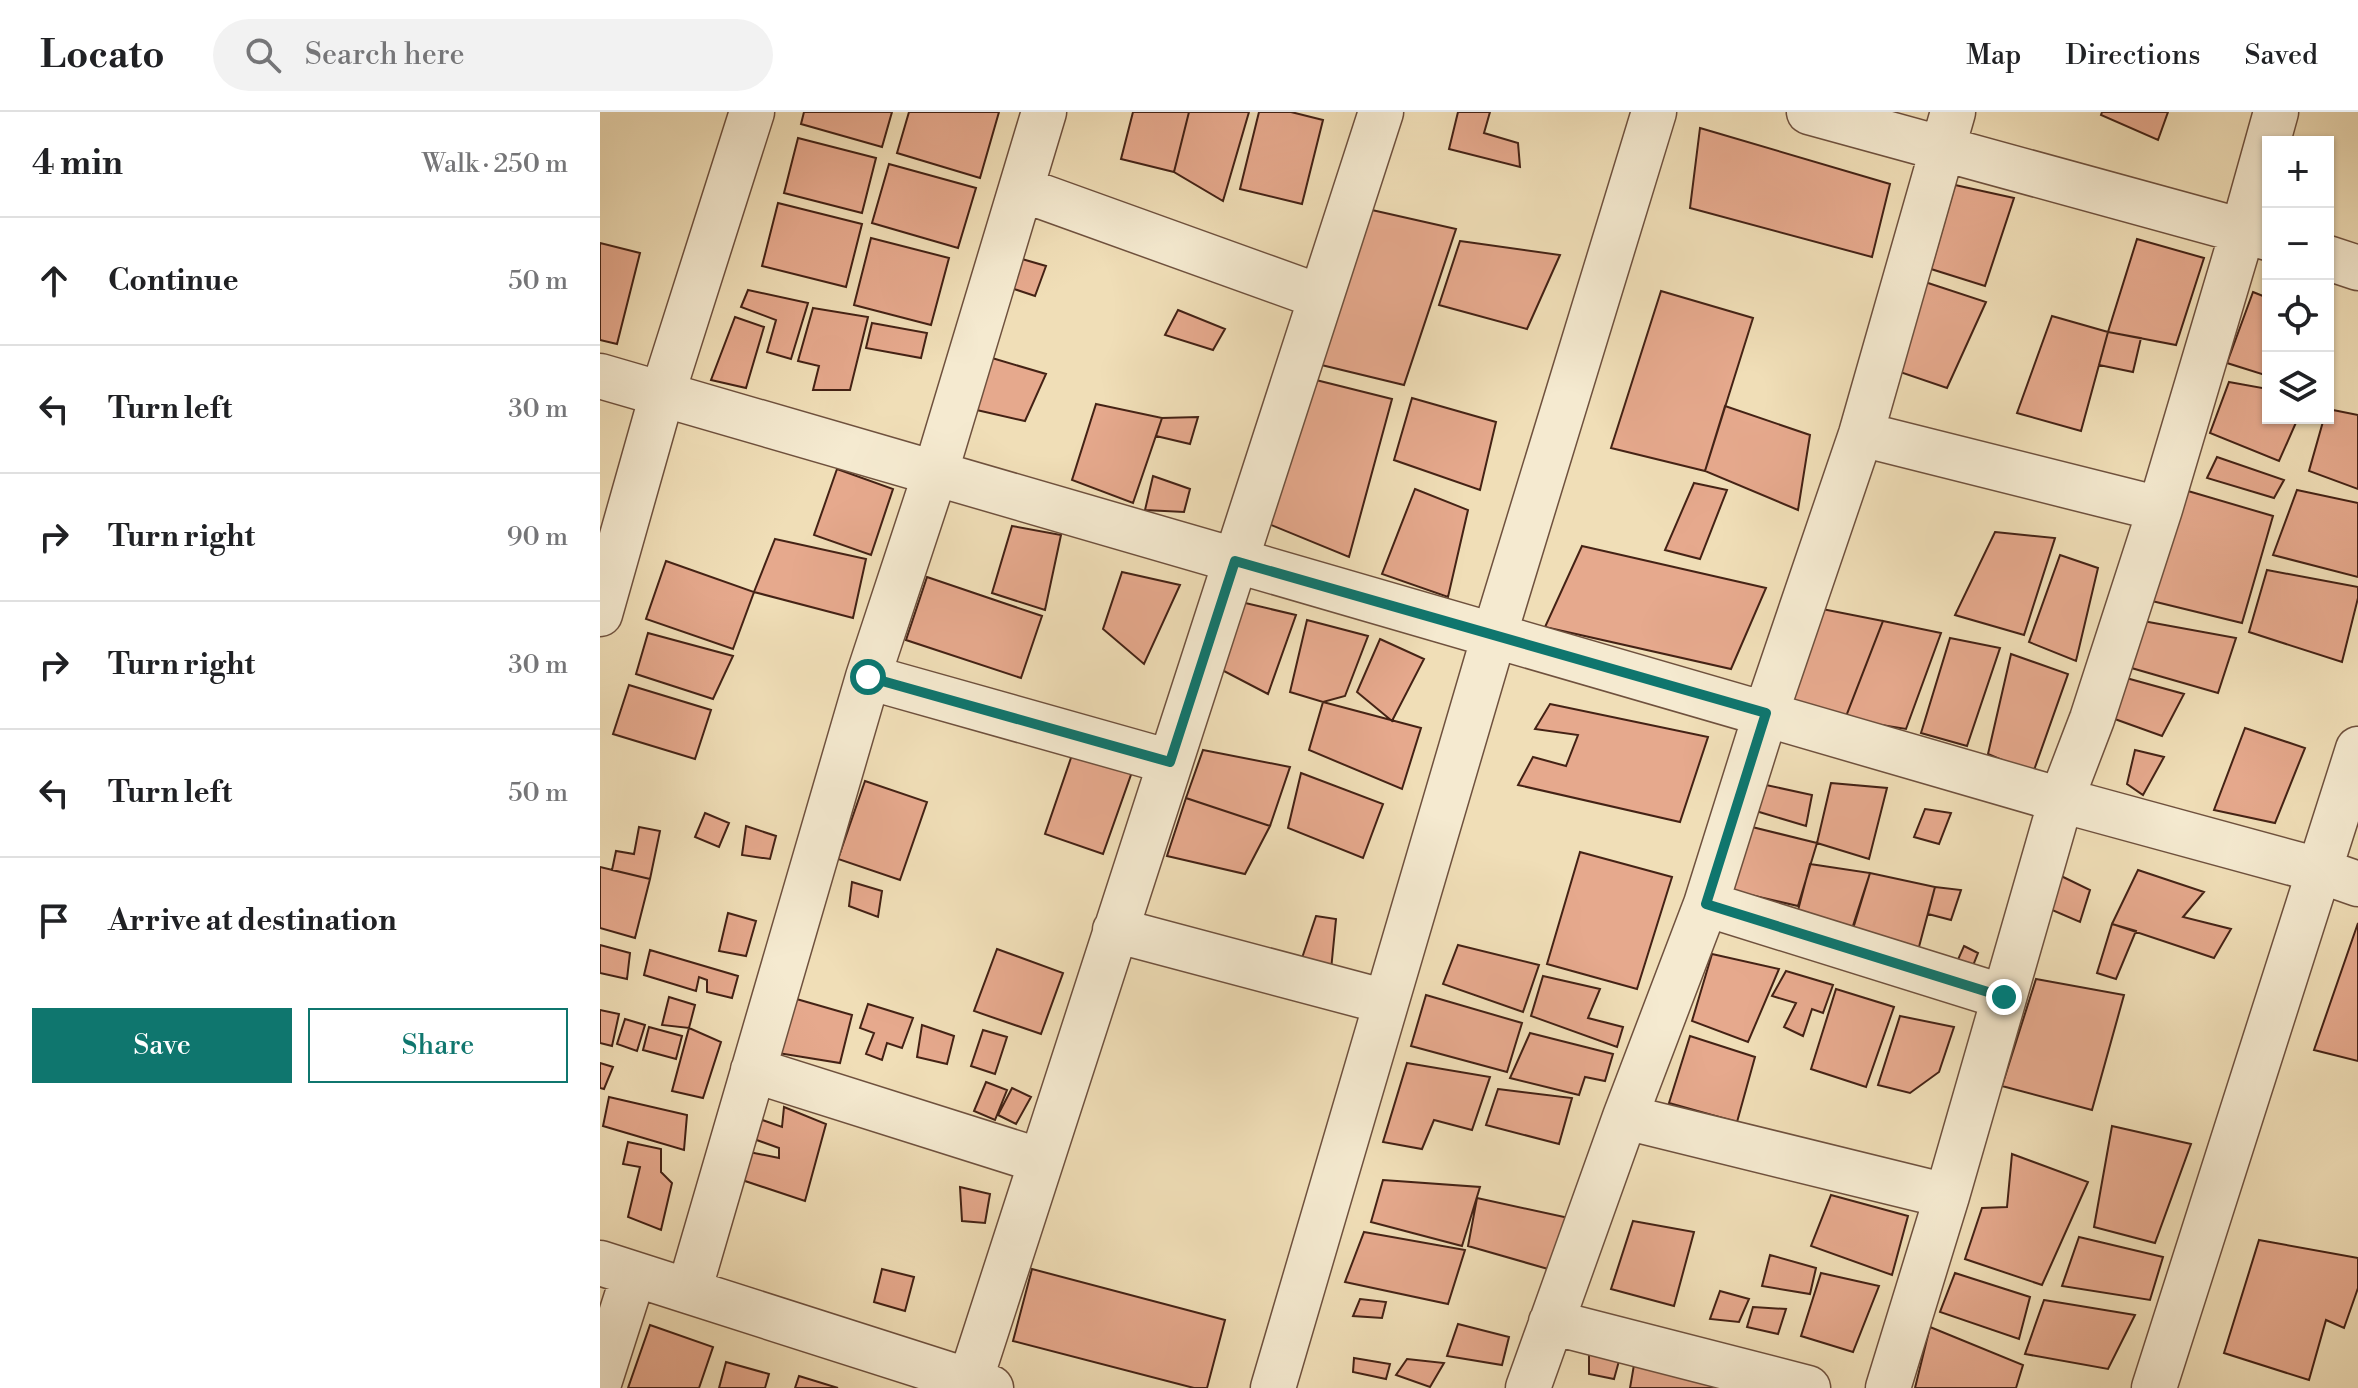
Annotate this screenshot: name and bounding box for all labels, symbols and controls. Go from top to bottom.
search box [213,19,773,91]
text: Locato [40,32,165,79]
icon: search [241,33,285,77]
text: Search here [305,36,465,74]
text: Map [1966,38,2021,73]
text: Directions [2065,38,2200,73]
text: Saved [2244,38,2318,73]
map controls [2262,136,2334,424]
button: + [2262,136,2334,208]
text: 4 min [32,143,123,185]
text: Walk · 250 m [422,148,568,180]
button: − [2262,208,2334,280]
icon: ahead [32,259,76,303]
text: Continue [108,262,239,300]
text: 50 m [508,265,568,297]
button: locate [2262,280,2334,352]
button: layers [2262,352,2334,424]
icon: left [32,387,76,431]
text: Turn left [108,390,232,428]
text: 30 m [508,393,568,425]
icon: right [32,515,76,559]
text: Turn right [108,518,255,556]
text: 90 m [507,521,568,553]
icon: right [32,643,76,687]
text: Turn right [108,646,255,684]
text: 30 m [508,649,568,681]
route start [850,659,886,695]
icon: left [32,771,76,815]
text: Turn left [108,774,232,812]
text: 50 m [508,777,568,809]
icon: arrive [32,899,76,943]
text: Arrive at destination [108,902,397,940]
route end [1986,979,2022,1015]
button: Save [32,1008,292,1083]
button: Share [308,1008,568,1083]

